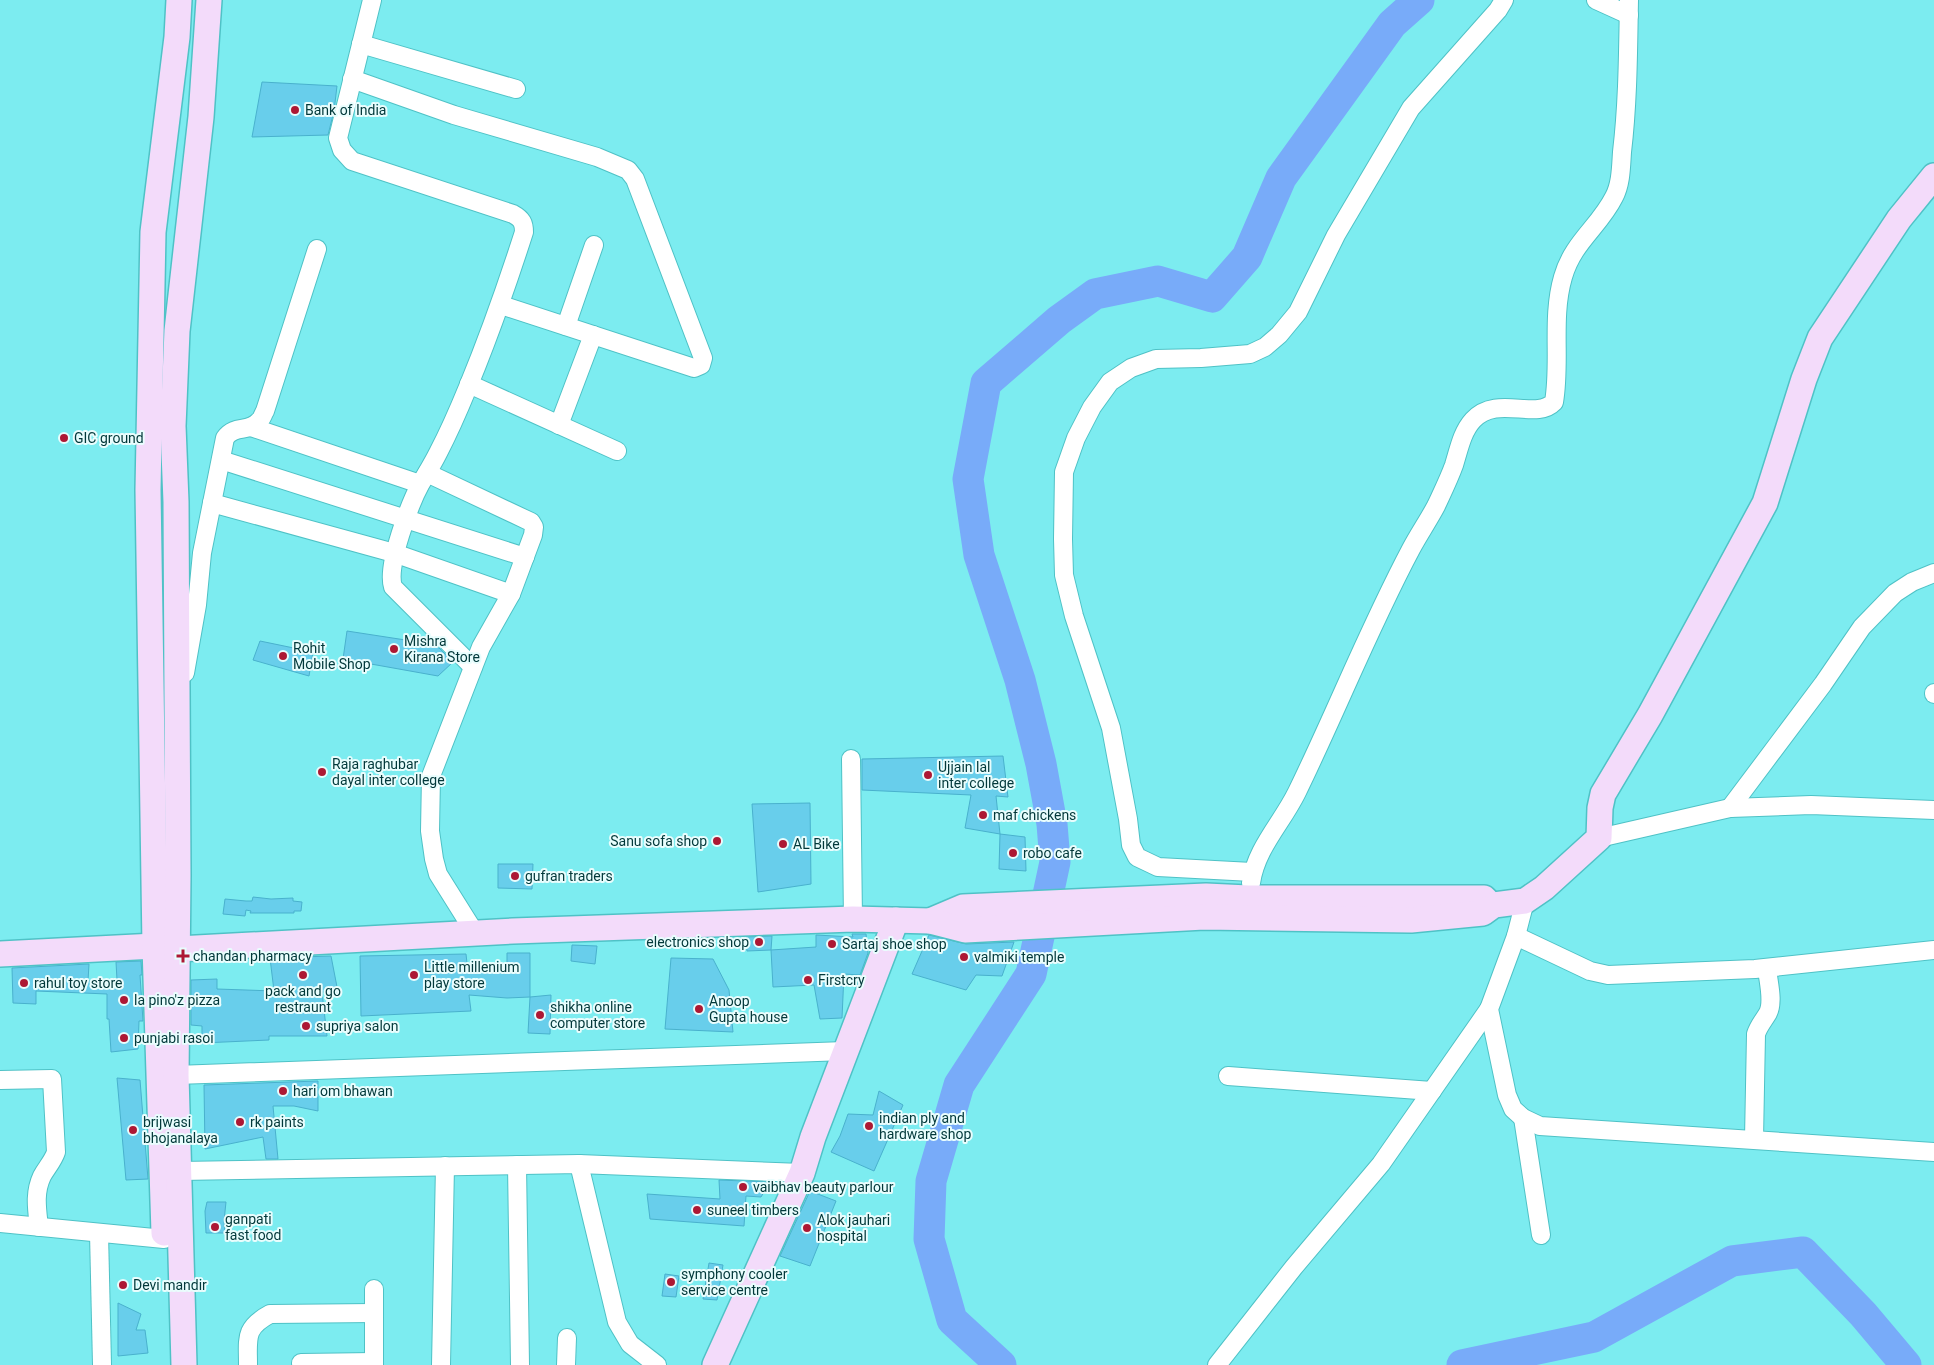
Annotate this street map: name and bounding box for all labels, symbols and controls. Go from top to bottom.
place label: Bank of India [305,102,386,118]
marker: Bank of India [289,104,301,116]
place label: GIC ground [74,430,144,446]
marker: GIC ground [58,432,70,444]
place label: Mishra Kirana Store [404,633,480,665]
place label: Rohit Mobile Shop [293,640,371,672]
marker: Mishra Kirana Store [388,643,400,655]
marker: Rohit Mobile Shop [277,650,289,662]
place label: Raja raghubar dayal inter college [332,756,445,788]
place label: Ujjain lal inter college [938,759,1014,791]
marker: Raja raghubar dayal inter college [316,766,328,778]
marker: Ujjain lal inter college [922,769,934,781]
place label: maf chickens [993,807,1076,823]
marker: maf chickens [977,809,989,821]
place label: Sanu sofa shop [610,833,707,849]
marker: Sanu sofa shop [711,835,723,847]
place label: AL Bike [793,836,840,852]
marker: AL Bike [777,838,789,850]
place label: robo cafe [1023,845,1082,861]
marker: robo cafe [1007,847,1019,859]
place label: gufran traders [525,868,613,884]
marker: gufran traders [509,870,521,882]
place label: electronics shop [646,934,749,950]
marker: electronics shop [753,936,765,948]
place label: Sartaj shoe shop [842,936,947,952]
marker: Sartaj shoe shop [826,938,838,950]
place label: chandan pharmacy [193,948,312,964]
place label: valmiki temple [974,949,1064,965]
marker: chandan pharmacy [177,950,189,962]
marker: valmiki temple [958,951,970,963]
place label: Little millenium play store [424,959,519,991]
marker: pack and go restraunt [297,969,309,981]
marker: Little millenium play store [408,969,420,981]
place label: Firstcry [818,972,865,988]
marker: Firstcry [802,974,814,986]
place label: rahul toy store [34,975,123,991]
marker: rahul toy store [18,977,30,989]
place label: pack and go restraunt [265,983,341,1015]
place label: la pino'z pizza [134,992,220,1008]
place label: Anoop Gupta house [709,993,788,1025]
marker: la pino'z pizza [118,994,130,1006]
place label: shikha online computer store [550,999,645,1031]
marker: Anoop Gupta house [693,1003,705,1015]
marker: shikha online computer store [534,1009,546,1021]
place label: supriya salon [316,1018,399,1034]
marker: supriya salon [300,1020,312,1032]
place label: punjabi rasoi [134,1030,214,1046]
marker: punjabi rasoi [118,1032,130,1044]
place label: hari om bhawan [293,1083,393,1099]
marker: hari om bhawan [277,1085,289,1097]
place label: indian ply and hardware shop [879,1110,971,1142]
place label: brijwasi bhojanalaya [143,1114,218,1146]
place label: rk paints [250,1114,304,1130]
marker: rk paints [234,1116,246,1128]
marker: indian ply and hardware shop [863,1120,875,1132]
marker: brijwasi bhojanalaya [127,1124,139,1136]
place label: vaibhav beauty parlour [753,1179,894,1195]
marker: vaibhav beauty parlour [737,1181,749,1193]
place label: suneel timbers [707,1202,799,1218]
marker: suneel timbers [691,1204,703,1216]
place label: ganpati fast food [225,1211,282,1243]
place label: Alok jauhari hospital [817,1212,890,1244]
marker: ganpati fast food [209,1221,221,1233]
marker: Alok jauhari hospital [801,1222,813,1234]
place label: symphony cooler service centre [681,1266,788,1298]
marker: symphony cooler service centre [665,1276,677,1288]
place label: Devi mandir [133,1277,207,1293]
marker: Devi mandir [117,1279,129,1291]

